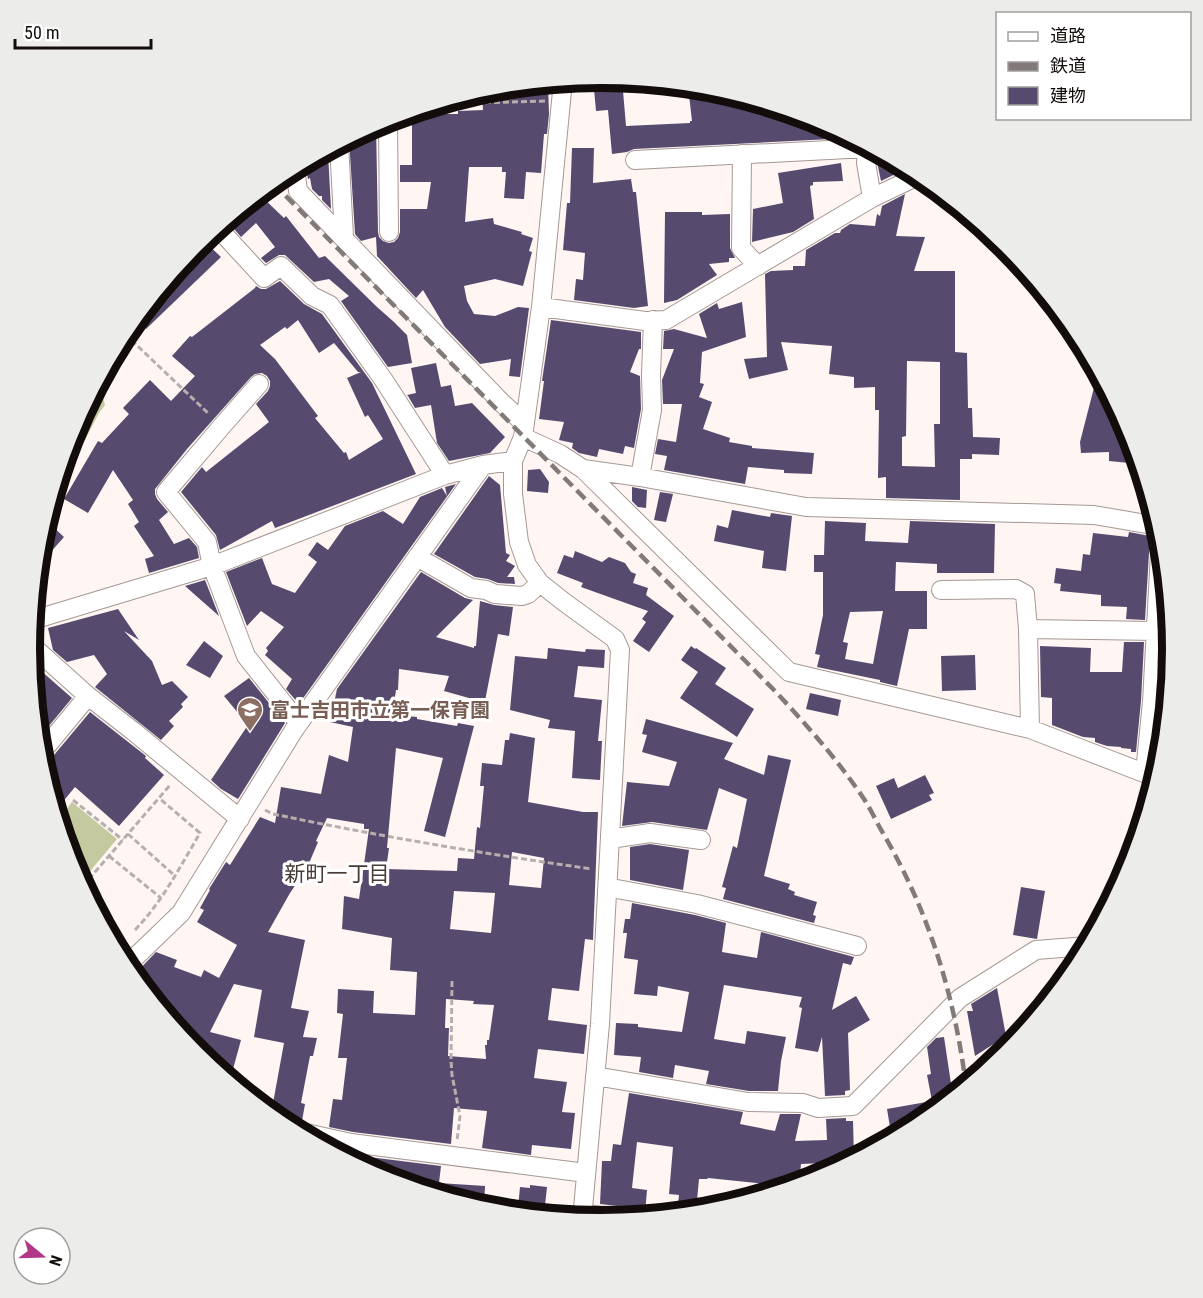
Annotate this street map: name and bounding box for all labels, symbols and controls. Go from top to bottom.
scale bar [15,12,152,50]
legend [996,12,1191,120]
text: 50 m [24,22,59,43]
text: 道路 [1050,25,1086,46]
text: 鉄道 [1050,55,1086,76]
text: 建物 [1050,85,1086,106]
school or university icon: 富士吉田市立第一保育園 [235,695,265,733]
place label: 富士吉田市立第一保育園 [270,698,490,722]
district label: 新町一丁目 [285,862,390,886]
north arrow [12,1226,72,1286]
text: N [45,1253,66,1268]

